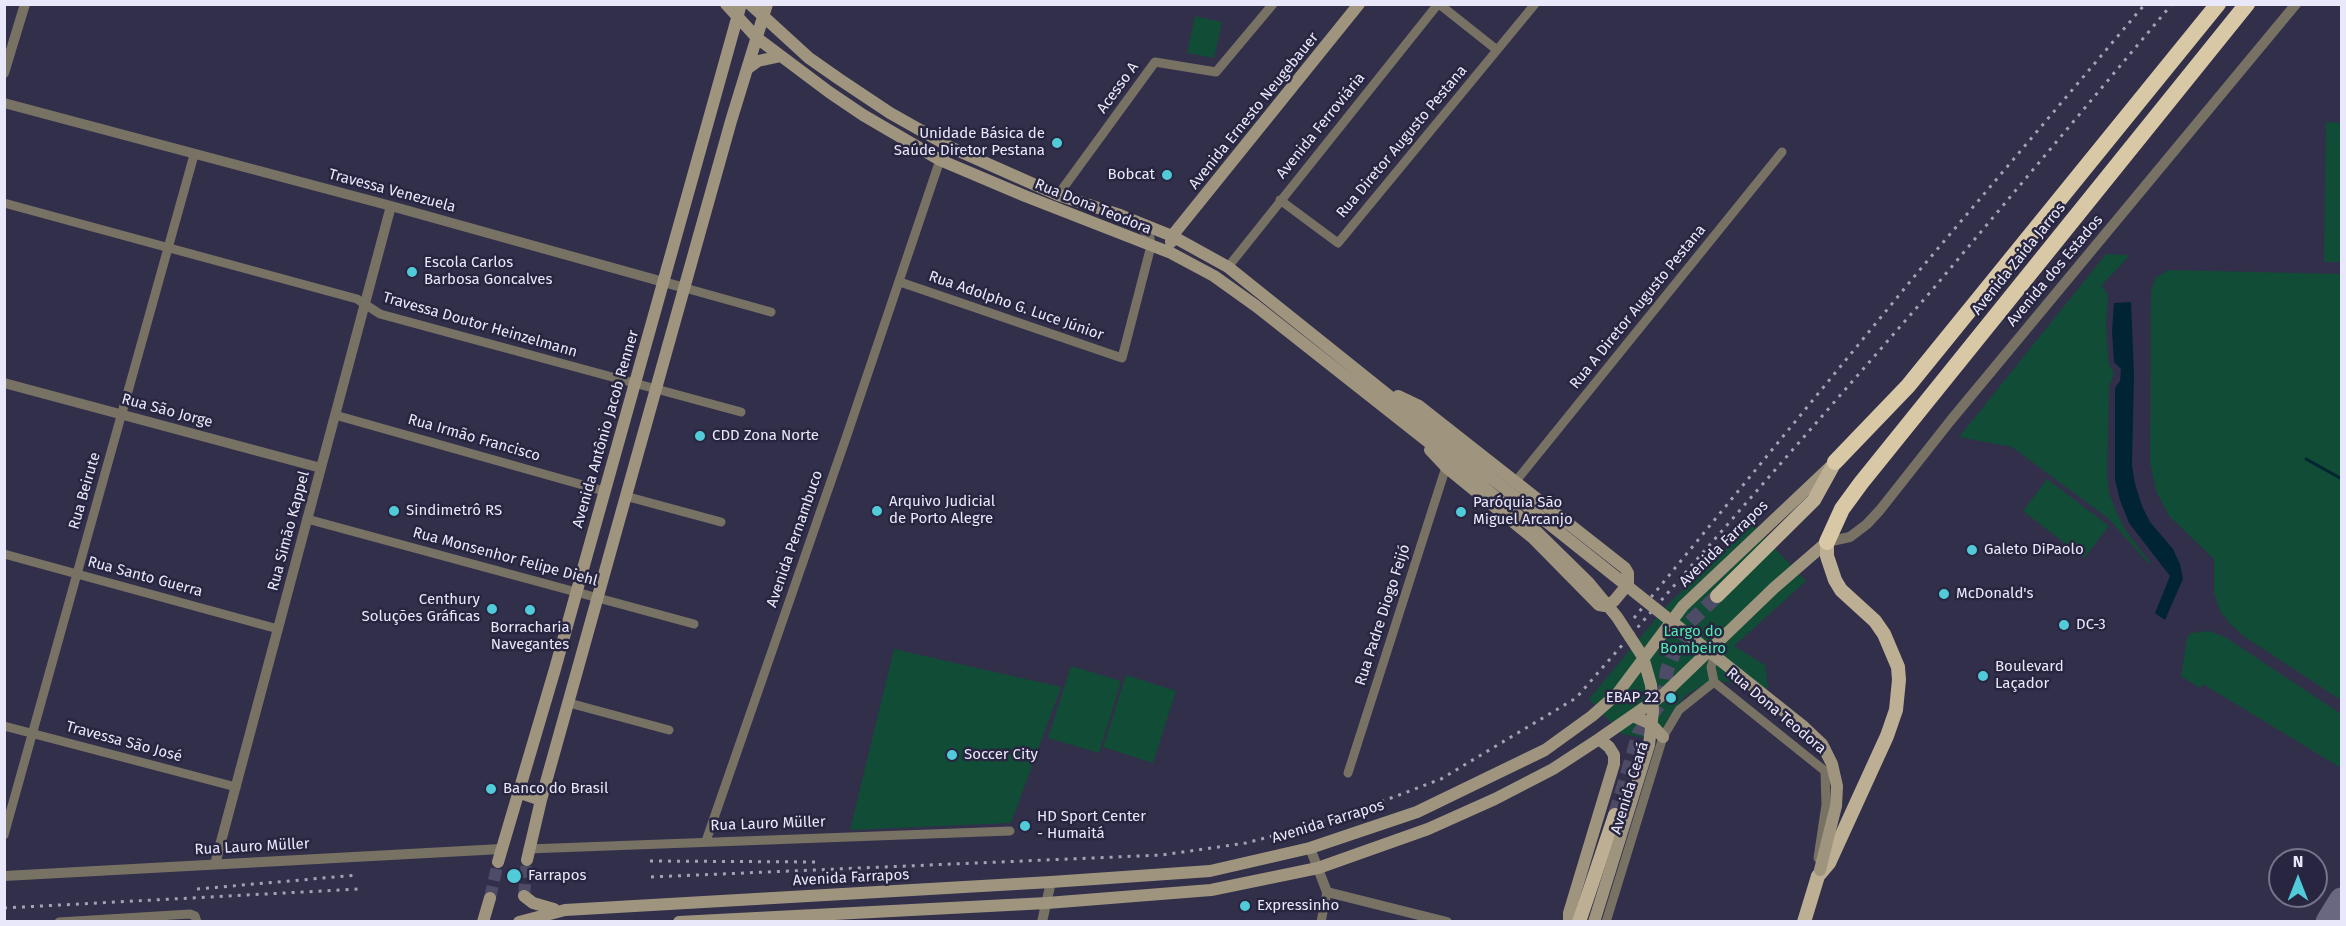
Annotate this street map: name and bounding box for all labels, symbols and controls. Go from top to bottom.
street label: Avenida Ernesto Neugebauer [1185,29,1323,193]
street label: Acesso A [1093,59,1143,117]
street label: Rua Diretor Augusto Pestana [1333,62,1471,222]
street label: Avenida Ferroviária [1273,69,1369,183]
place label: Unidade Básica de Saúde Diretor Pestana [894,125,1045,160]
marker: Unidade Básica de Saúde Diretor Pestana [1050,136,1064,150]
street label: Travessa Venezuela [327,165,457,217]
place label: Bobcat [1108,166,1155,184]
marker: Bobcat [1160,168,1174,182]
street label: Rua Dona Teodora [1032,175,1154,239]
street label: Avenida Zaida Jarros [1968,199,2070,319]
street label: Avenida dos Estados [2003,212,2107,330]
street label: Rua A Diretor Augusto Pestana [1566,221,1710,393]
place label: Escola Carlos Barbosa Goncalves [424,254,553,289]
marker: Escola Carlos Barbosa Goncalves [405,265,419,279]
street label: Rua Adolpho G. Luce Júnior [926,268,1106,344]
street label: Travessa Doutor Heinzelmann [381,289,579,361]
street label: Avenida Antônio Jacob Renner [569,328,643,530]
street label: Rua São Jorge [119,390,215,432]
street label: Rua Irmão Francisco [406,410,542,466]
place label: CDD Zona Norte [712,427,819,445]
marker: CDD Zona Norte [693,429,707,443]
street label: Rua Beirute [65,450,105,532]
street label: Avenida Pernambuco [763,468,827,610]
street label: Rua Simão Kappel [264,469,314,593]
place label: Arquivo Judicial de Porto Alegre [889,493,995,528]
place label: Paróquia São Miguel Arcanjo [1473,494,1573,529]
street label: Avenida Farrapos [1676,497,1772,591]
place label: Sindimetrô RS [406,502,502,520]
marker: Sindimetrô RS [387,504,401,518]
marker: Arquivo Judicial de Porto Alegre [870,504,884,518]
marker: Paróquia São Miguel Arcanjo [1454,505,1468,519]
street label: Rua Monsenhor Felipe Diehl [411,524,599,590]
place label: Galeto DiPaolo [1984,541,2084,559]
street label: Rua Padre Diogo Feijó [1352,542,1414,688]
marker: Galeto DiPaolo [1965,543,1979,557]
street label: Rua Santo Guerra [85,553,205,601]
place label: McDonald's [1956,585,2033,603]
marker: McDonald's [1937,587,1951,601]
place label: Centhury Soluções Gráficas [362,591,480,626]
marker: Centhury Soluções Gráficas [485,602,499,616]
marker: Borracharia Navegantes [523,603,537,617]
place label: DC-3 [2076,616,2106,634]
marker: DC-3 [2057,618,2071,632]
place label: Borracharia Navegantes [490,619,570,654]
park label: Largo do Bombeiro [1660,623,1726,658]
place label: Boulevard Laçador [1995,658,2064,693]
street label: Rua Dona Teodora [1723,664,1829,758]
marker: Boulevard Laçador [1976,669,1990,683]
place label: EBAP 22 [1606,689,1659,707]
marker: EBAP 22 [1664,691,1678,705]
street label: Travessa São José [64,718,184,766]
street label: Avenida Ceará [1607,740,1653,836]
place label: Soccer City [964,746,1038,764]
marker: Soccer City [945,748,959,762]
place label: Banco do Brasil [503,780,608,798]
marker: Banco do Brasil [484,782,498,796]
street label: Avenida Farrapos [1270,796,1386,848]
place label: HD Sport Center - Humaitá [1037,808,1146,843]
street label: Rua Lauro Müller [710,813,826,835]
marker: HD Sport Center - Humaitá [1018,819,1032,833]
street label: Rua Lauro Müller [194,835,310,859]
north arrow [2268,848,2328,908]
text: N [2293,852,2303,871]
street label: Avenida Farrapos [792,866,910,890]
marker: Farrapos [505,867,523,885]
place label: Farrapos [528,867,587,885]
place label: Expressinho [1257,897,1339,915]
marker: Expressinho [1238,899,1252,913]

